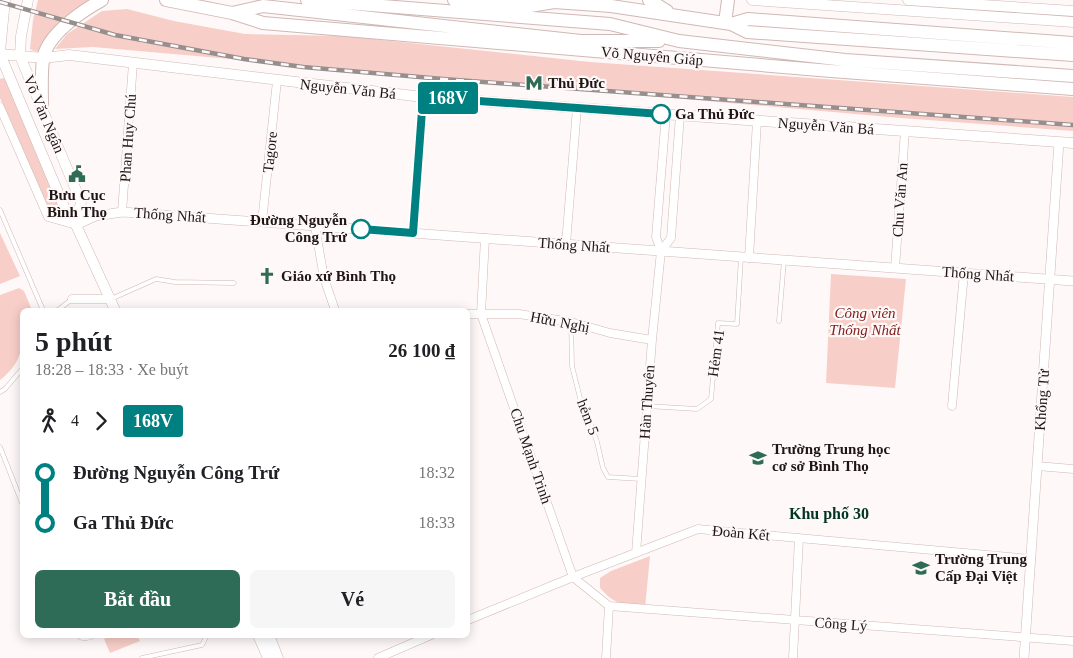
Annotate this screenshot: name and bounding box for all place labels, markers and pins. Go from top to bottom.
metro station icon: Thủ Đức [524,73,544,93]
place label: Thủ Đức [548,75,605,91]
marker: Ga Thủ Đức [651,104,671,124]
place label: Ga Thủ Đức [675,106,755,122]
public building icon: Bưu Cục Bình Thọ [67,164,87,184]
place label: Bưu Cục Bình Thọ [47,187,107,220]
place label: Đường Nguyễn Công Trứ [250,212,348,245]
marker: Đường Nguyễn Công Trứ [351,219,371,239]
church icon: Giáo xứ Bình Thọ [257,266,277,286]
place label: Giáo xứ Bình Thọ [281,268,396,284]
place label: Trường Trung học cơ sở Bình Thọ [772,441,891,474]
school or university icon: Trường Trung học cơ sở Bình Thọ [748,448,768,468]
place label: Trường Trung Cấp Đại Việt [935,551,1027,584]
school or university icon: Trường Trung Cấp Đại Việt [911,558,931,578]

